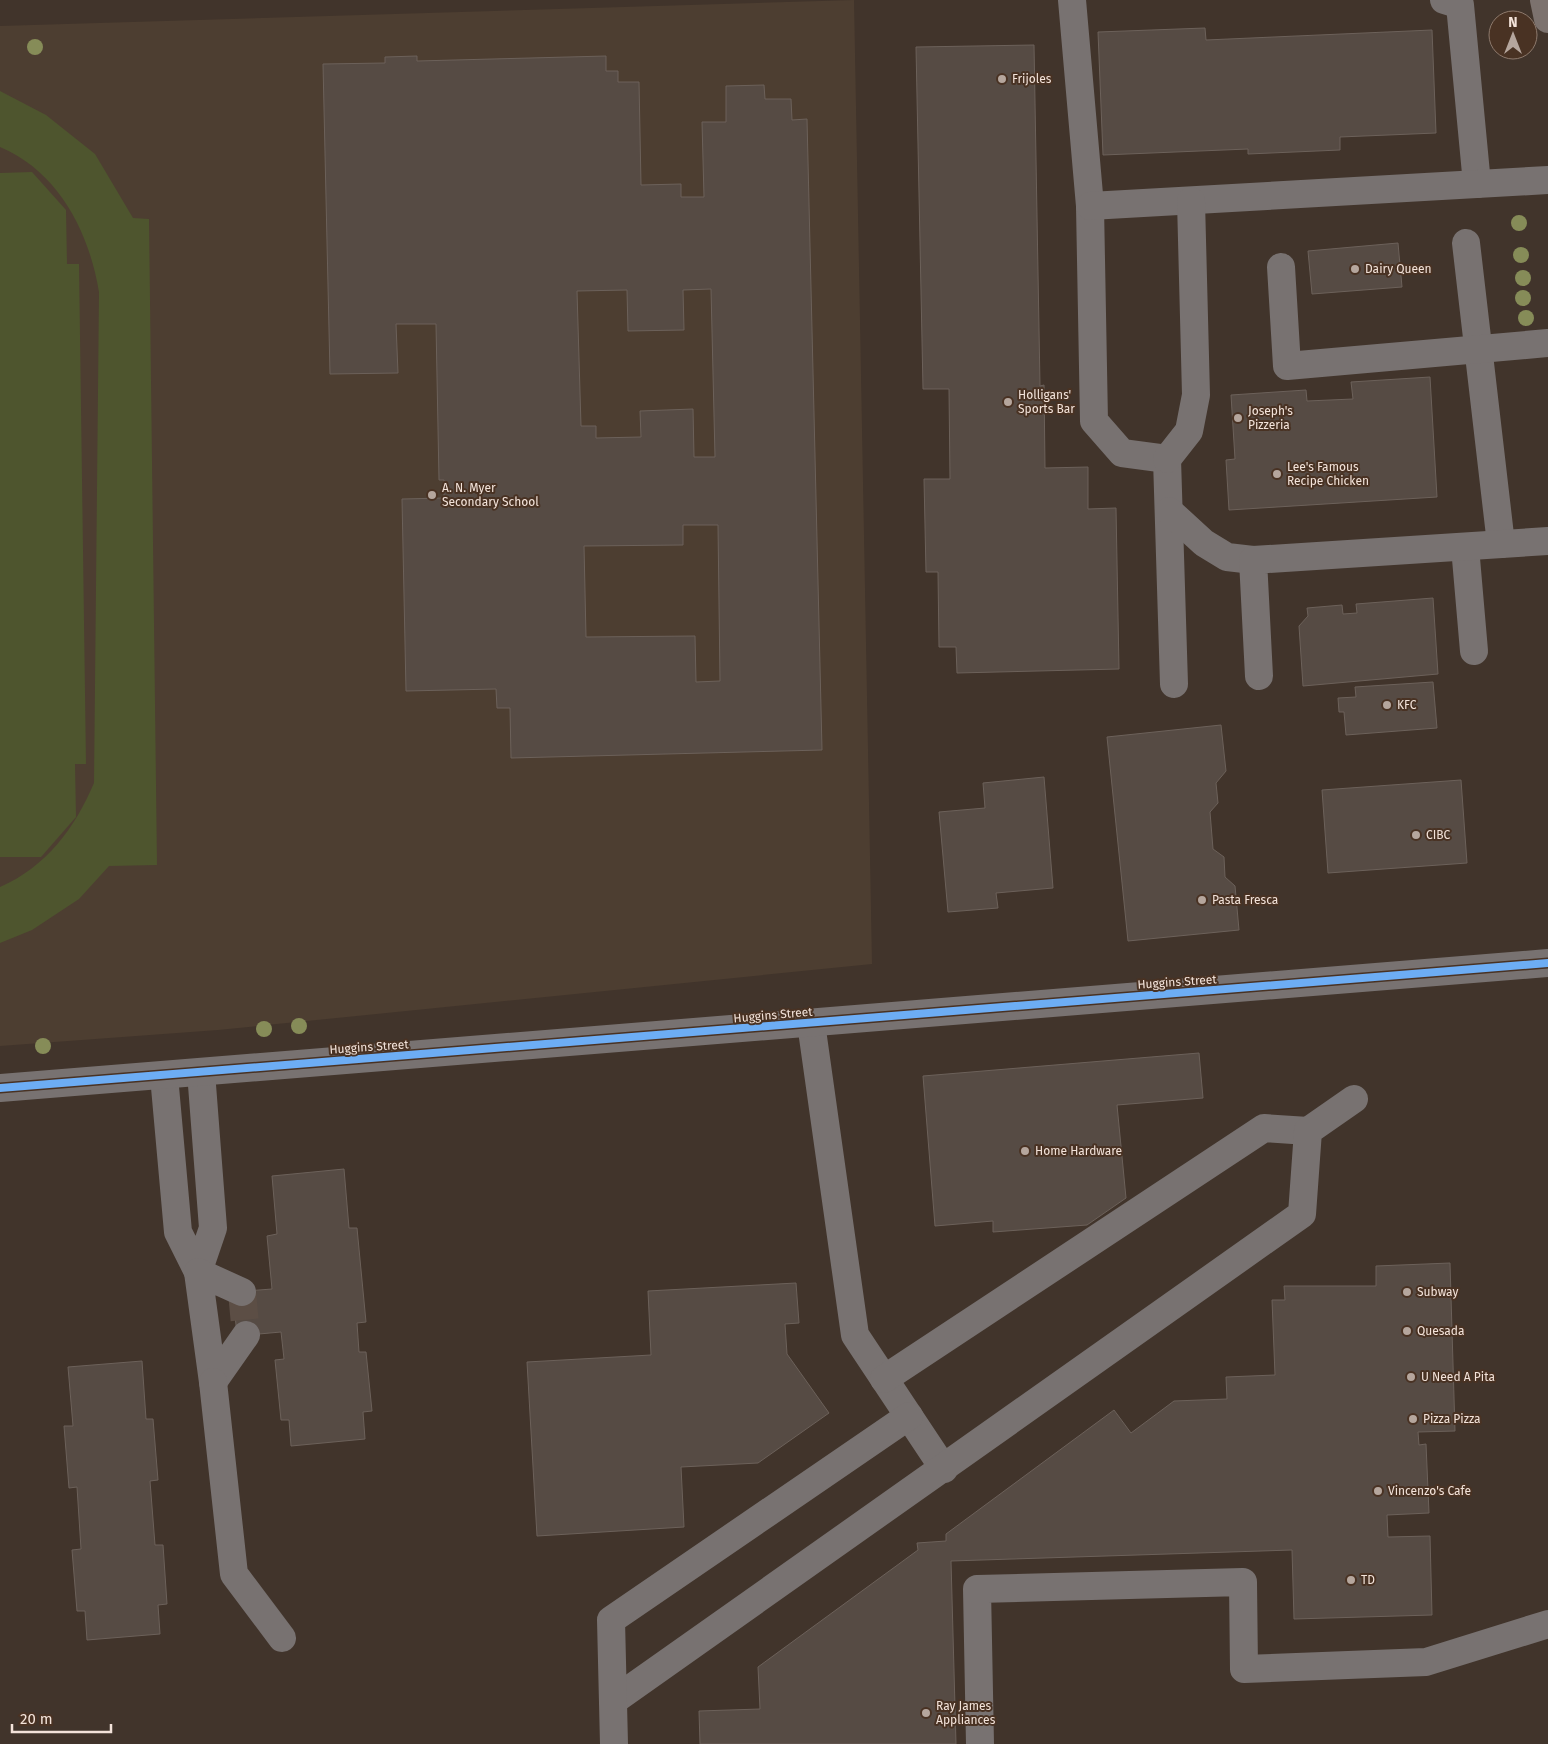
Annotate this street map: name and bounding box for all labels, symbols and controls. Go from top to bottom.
north arrow [1488,10,1538,60]
text: N [1508,14,1518,31]
place label: Frijoles [1012,72,1052,86]
marker: Frijoles [996,73,1008,85]
place label: Dairy Queen [1365,262,1432,276]
marker: Dairy Queen [1349,263,1361,275]
place label: Holligans' Sports Bar [1018,388,1075,416]
marker: Holligans' Sports Bar [1002,396,1014,408]
place label: Joseph's Pizzeria [1248,404,1293,432]
marker: Joseph's Pizzeria [1232,412,1244,424]
place label: Lee's Famous Recipe Chicken [1287,460,1369,488]
marker: Lee's Famous Recipe Chicken [1271,468,1283,480]
place label: A. N. Myer Secondary School [442,481,539,509]
marker: A. N. Myer Secondary School [426,489,438,501]
place label: KFC [1397,698,1417,712]
marker: KFC [1381,699,1393,711]
place label: CIBC [1426,828,1451,842]
marker: CIBC [1410,829,1422,841]
place label: Pasta Fresca [1212,893,1278,907]
marker: Pasta Fresca [1196,894,1208,906]
street label: Huggins Street [1137,972,1218,992]
street label: Huggins Street [733,1005,814,1025]
street label: Huggins Street [329,1037,410,1057]
place label: Home Hardware [1035,1144,1122,1158]
marker: Home Hardware [1019,1145,1031,1157]
place label: Subway [1417,1285,1458,1299]
marker: Subway [1401,1286,1413,1298]
place label: Quesada [1417,1324,1465,1338]
marker: Quesada [1401,1325,1413,1337]
place label: U Need A Pita [1421,1370,1495,1384]
marker: U Need A Pita [1405,1371,1417,1383]
place label: Pizza Pizza [1423,1412,1481,1426]
marker: Pizza Pizza [1407,1413,1419,1425]
place label: Vincenzo's Cafe [1388,1484,1471,1498]
marker: Vincenzo's Cafe [1372,1485,1384,1497]
place label: TD [1361,1573,1375,1587]
marker: TD [1345,1574,1357,1586]
place label: Ray James Appliances [936,1699,996,1727]
scale bar [12,1702,111,1734]
marker: Ray James Appliances [920,1707,932,1719]
text: 20 m [20,1710,53,1728]

